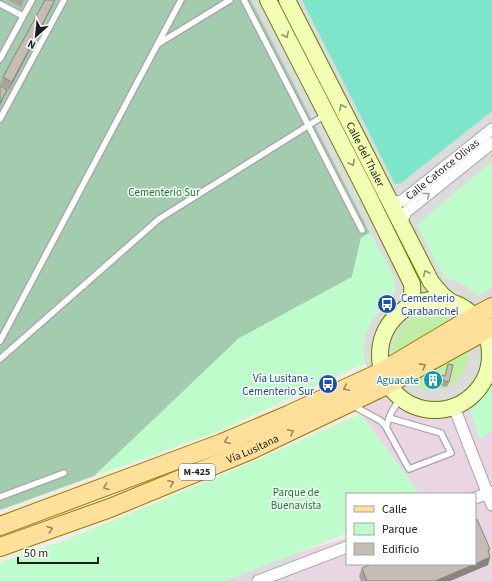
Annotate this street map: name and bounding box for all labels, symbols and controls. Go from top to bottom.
north arrow [16,16,56,56]
one-way arrow [281,30,288,38]
text: N [25,36,38,53]
one-way arrow [339,104,347,111]
street label: Calle del Thaler [343,119,389,189]
street label: Calle Catorce Olivas [402,135,482,203]
one-way arrow [347,158,354,166]
park label: Cementerio Sur [128,185,200,200]
one-way arrow [422,193,429,200]
one-way arrow [423,270,431,277]
place label: Cementerio Carabanchel [401,291,459,319]
bus stop icon: Cementerio Carabanchel [376,293,398,315]
one-way arrow [419,363,426,370]
building icon: Aguacate [422,369,444,391]
place label: Vía Lusitana - Cementerio Sur [242,371,314,399]
bus stop icon: Vía Lusitana - Cementerio Sur [317,373,339,395]
place label: Aguacate [377,373,420,388]
one-way arrow [343,383,350,391]
one-way arrow [286,429,294,437]
street label: Vía Lusitana [224,430,281,467]
one-way arrow [224,436,232,444]
road number: M-425 [179,464,215,480]
one-way arrow [167,480,175,488]
one-way arrow [102,483,109,491]
park label: Parque de Buenavista [271,485,321,513]
legend [346,493,476,565]
text: Calle [382,501,407,518]
text: Parque [382,521,418,538]
one-way arrow [46,526,53,534]
scale bar [18,539,98,565]
text: Edificio [382,541,419,558]
text: 50 m [24,545,48,562]

